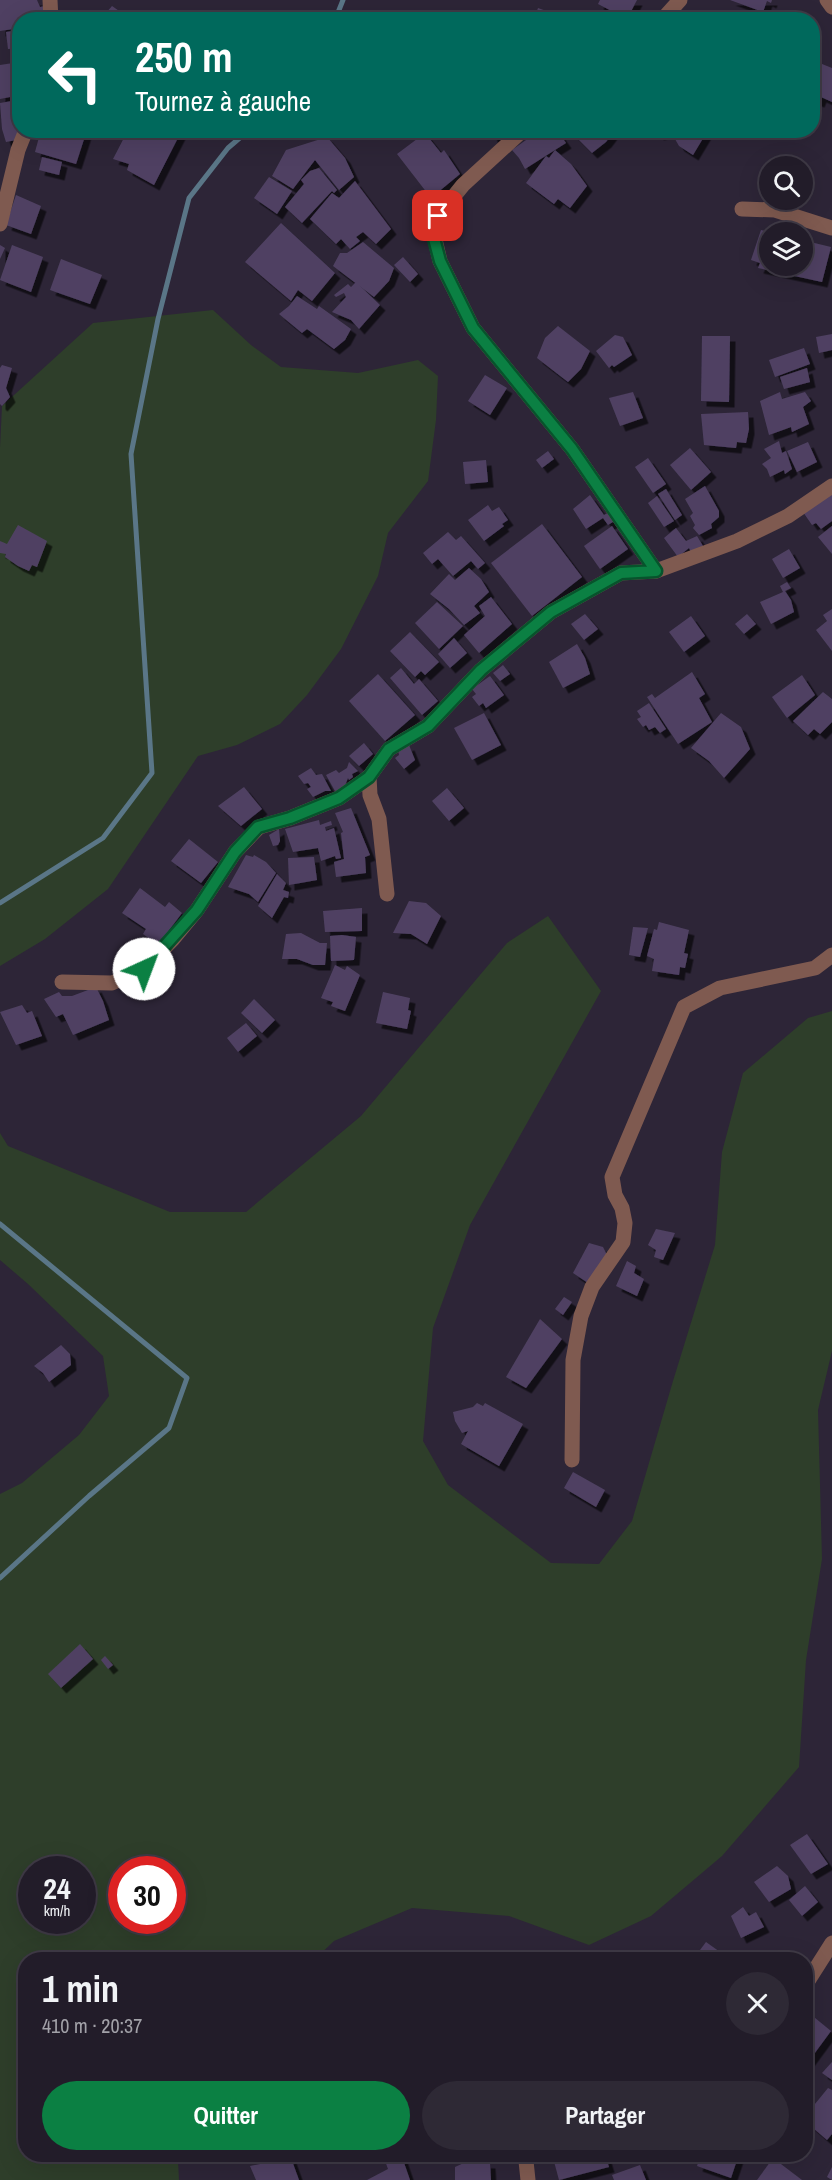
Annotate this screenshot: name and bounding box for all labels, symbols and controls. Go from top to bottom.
text: 250 m [135,29,233,85]
icon: left [36,36,114,114]
text: Tournez à gauche [135,83,311,119]
map controls [759,156,813,276]
button: search [759,156,813,210]
pin [412,190,463,241]
icon: arrive [421,199,454,232]
button: layers [759,222,813,276]
position arrow [112,937,176,1001]
speed limit sign: 30 [108,1856,186,1934]
text: 24 [43,1868,71,1908]
text: km/h [44,1900,70,1921]
text: 1 min [42,1965,119,2013]
button: close [726,1972,789,2035]
text: 410 m · 20:37 [42,2012,142,2039]
button: Quitter [42,2081,410,2150]
button: Partager [422,2081,789,2150]

